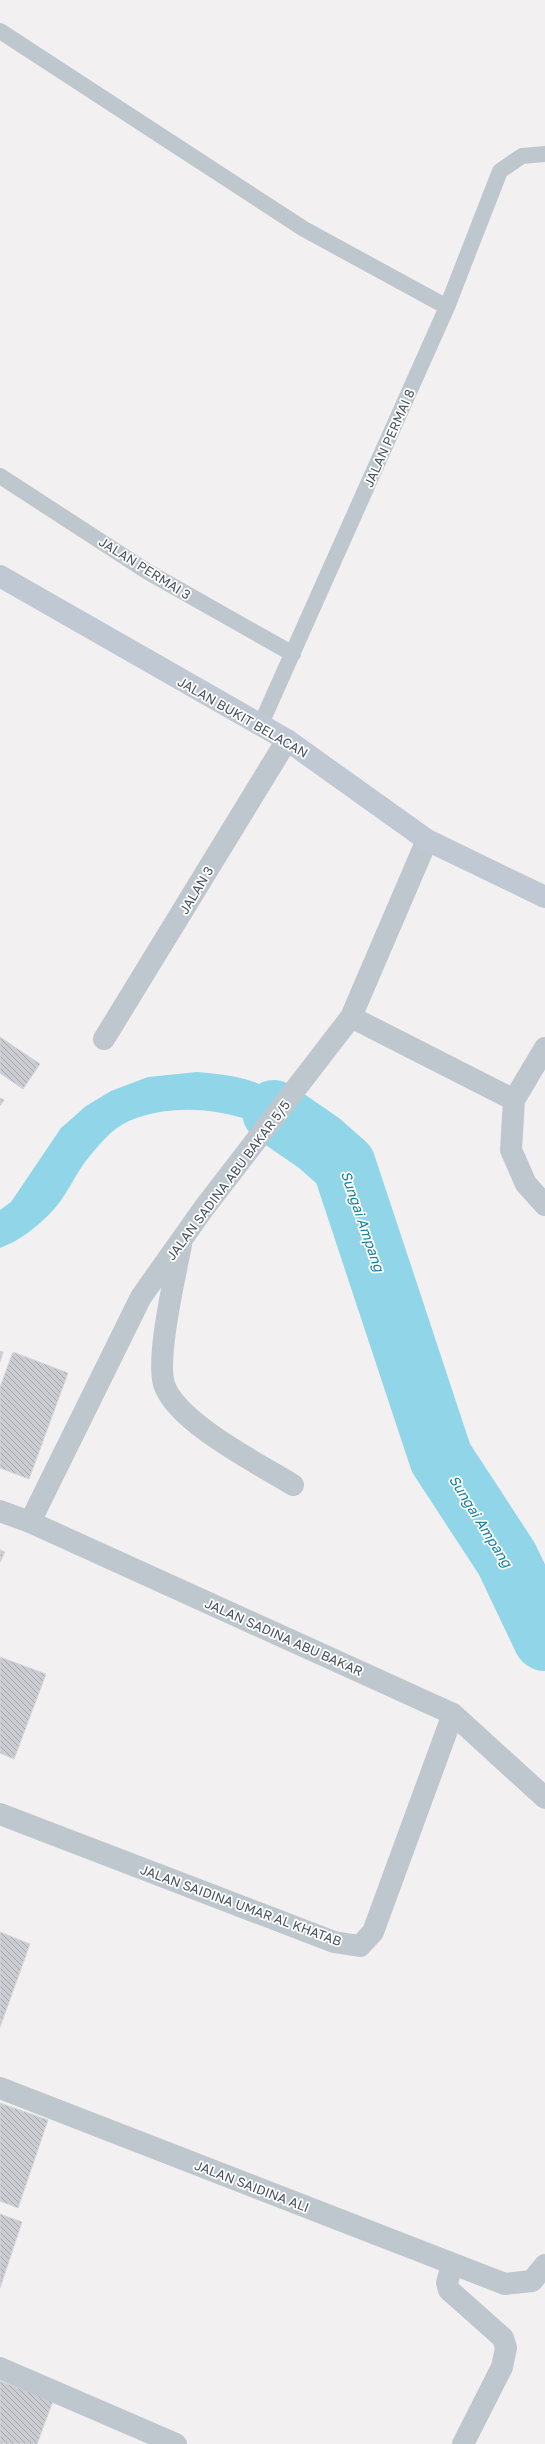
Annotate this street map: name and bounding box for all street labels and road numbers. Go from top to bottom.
street label: JALAN PERMAI 8 [360,386,418,490]
street label: JALAN PERMAI 3 [96,533,194,603]
street label: JALAN BUKIT BELACAN [175,673,311,761]
street label: JALAN 3 [176,863,216,917]
street label: JALAN SADINA ABU BAKAR 5/5 [163,1097,293,1263]
street label: JALAN SADINA ABU BAKAR [203,1595,366,1679]
street label: JALAN SAIDINA UMAR AL KHATAB [138,1861,344,1949]
street label: JALAN SAIDINA ALI [192,2157,312,2215]

